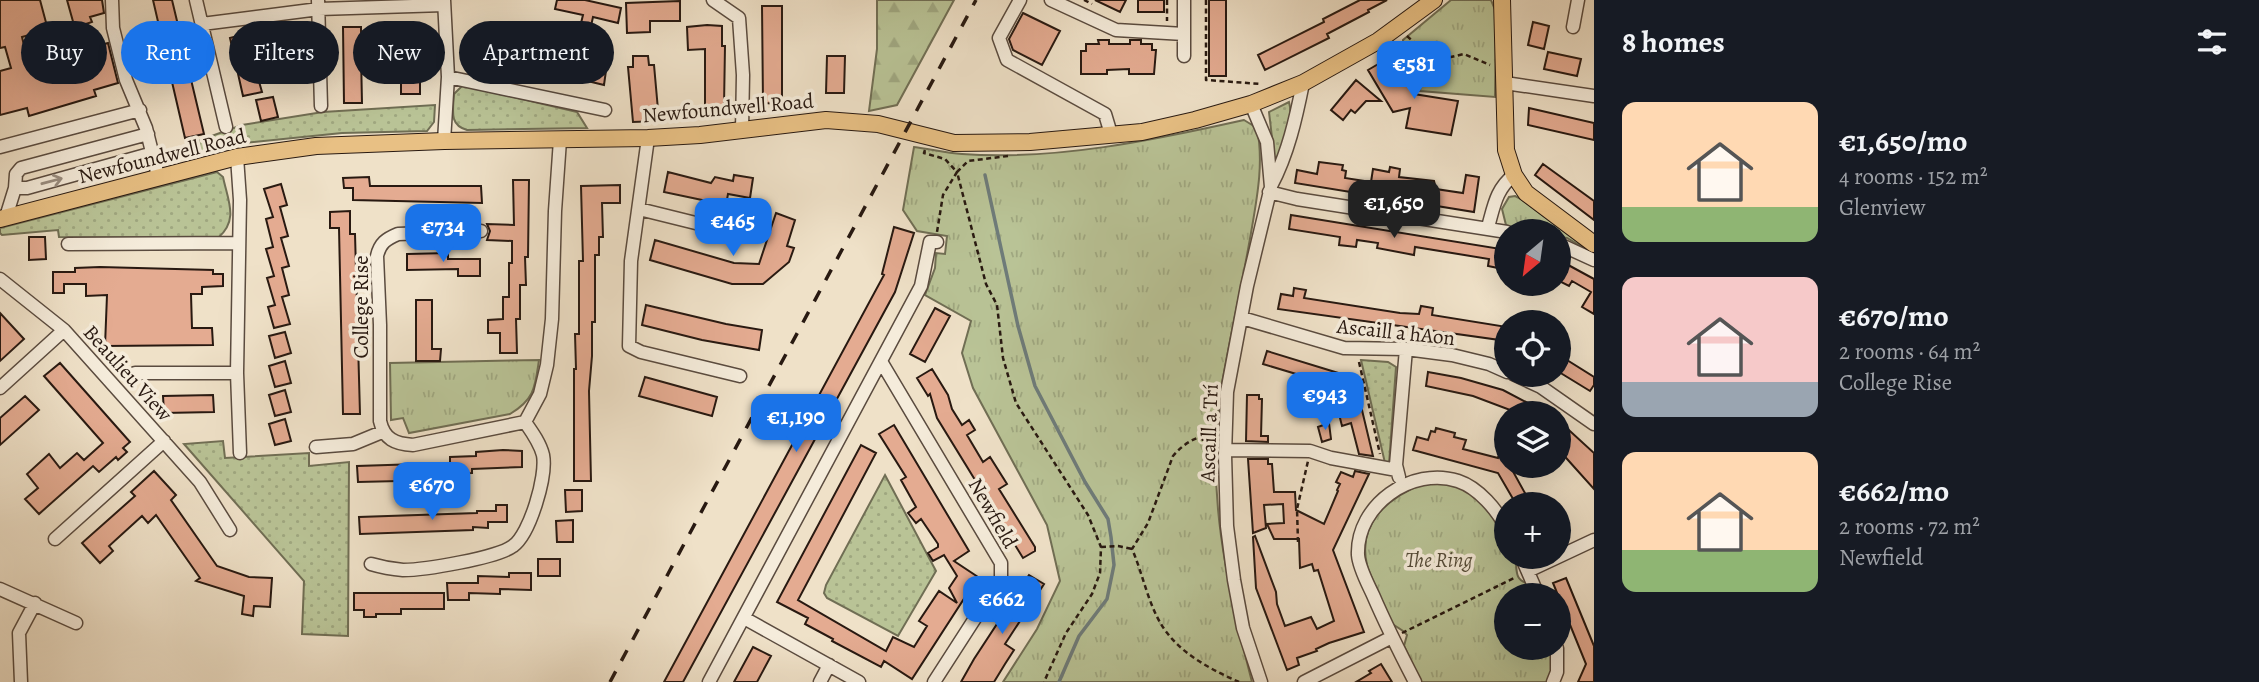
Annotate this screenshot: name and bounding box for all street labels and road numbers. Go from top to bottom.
street label: Newfoundwell Road [641,86,816,129]
street label: Newfoundwell Road [75,121,250,190]
street label: College Rise [347,255,375,359]
street label: Ascaill a hAon [1335,312,1456,352]
street label: Beaulieu View [77,319,179,427]
street label: Ascaill a Trí [1193,383,1225,484]
street label: Newfield [962,473,1025,554]

